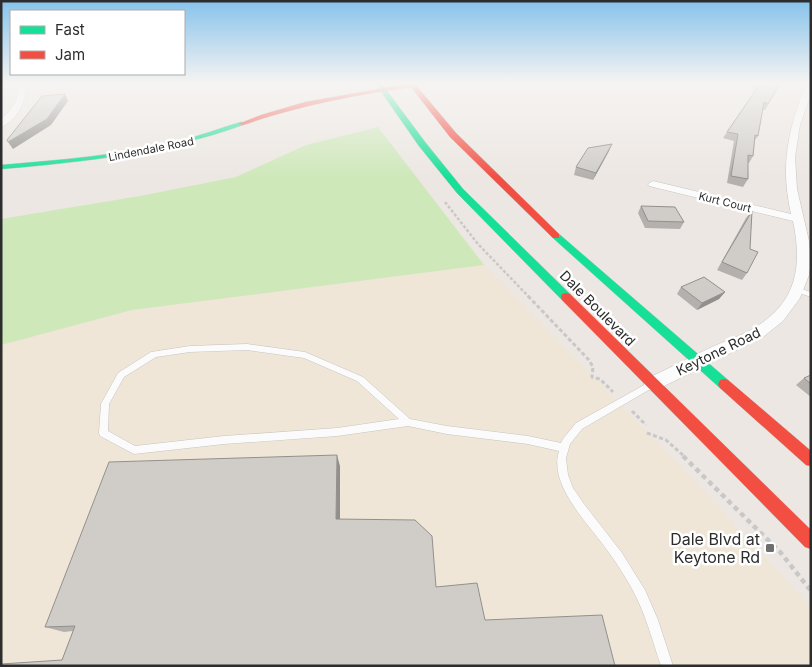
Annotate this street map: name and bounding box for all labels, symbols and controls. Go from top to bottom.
legend [10,10,185,75]
text: Fast [55,20,85,39]
text: Jam [55,45,85,64]
street label: Lindendale Road [107,134,195,164]
street label: Kurt Court [697,189,753,215]
street label: Dale Boulevard [557,267,639,349]
street label: Keytone Road [673,323,763,379]
place label: Dale Blvd at Keytone Rd [670,529,760,567]
marker: Dale Blvd at Keytone Rd [764,542,776,554]

